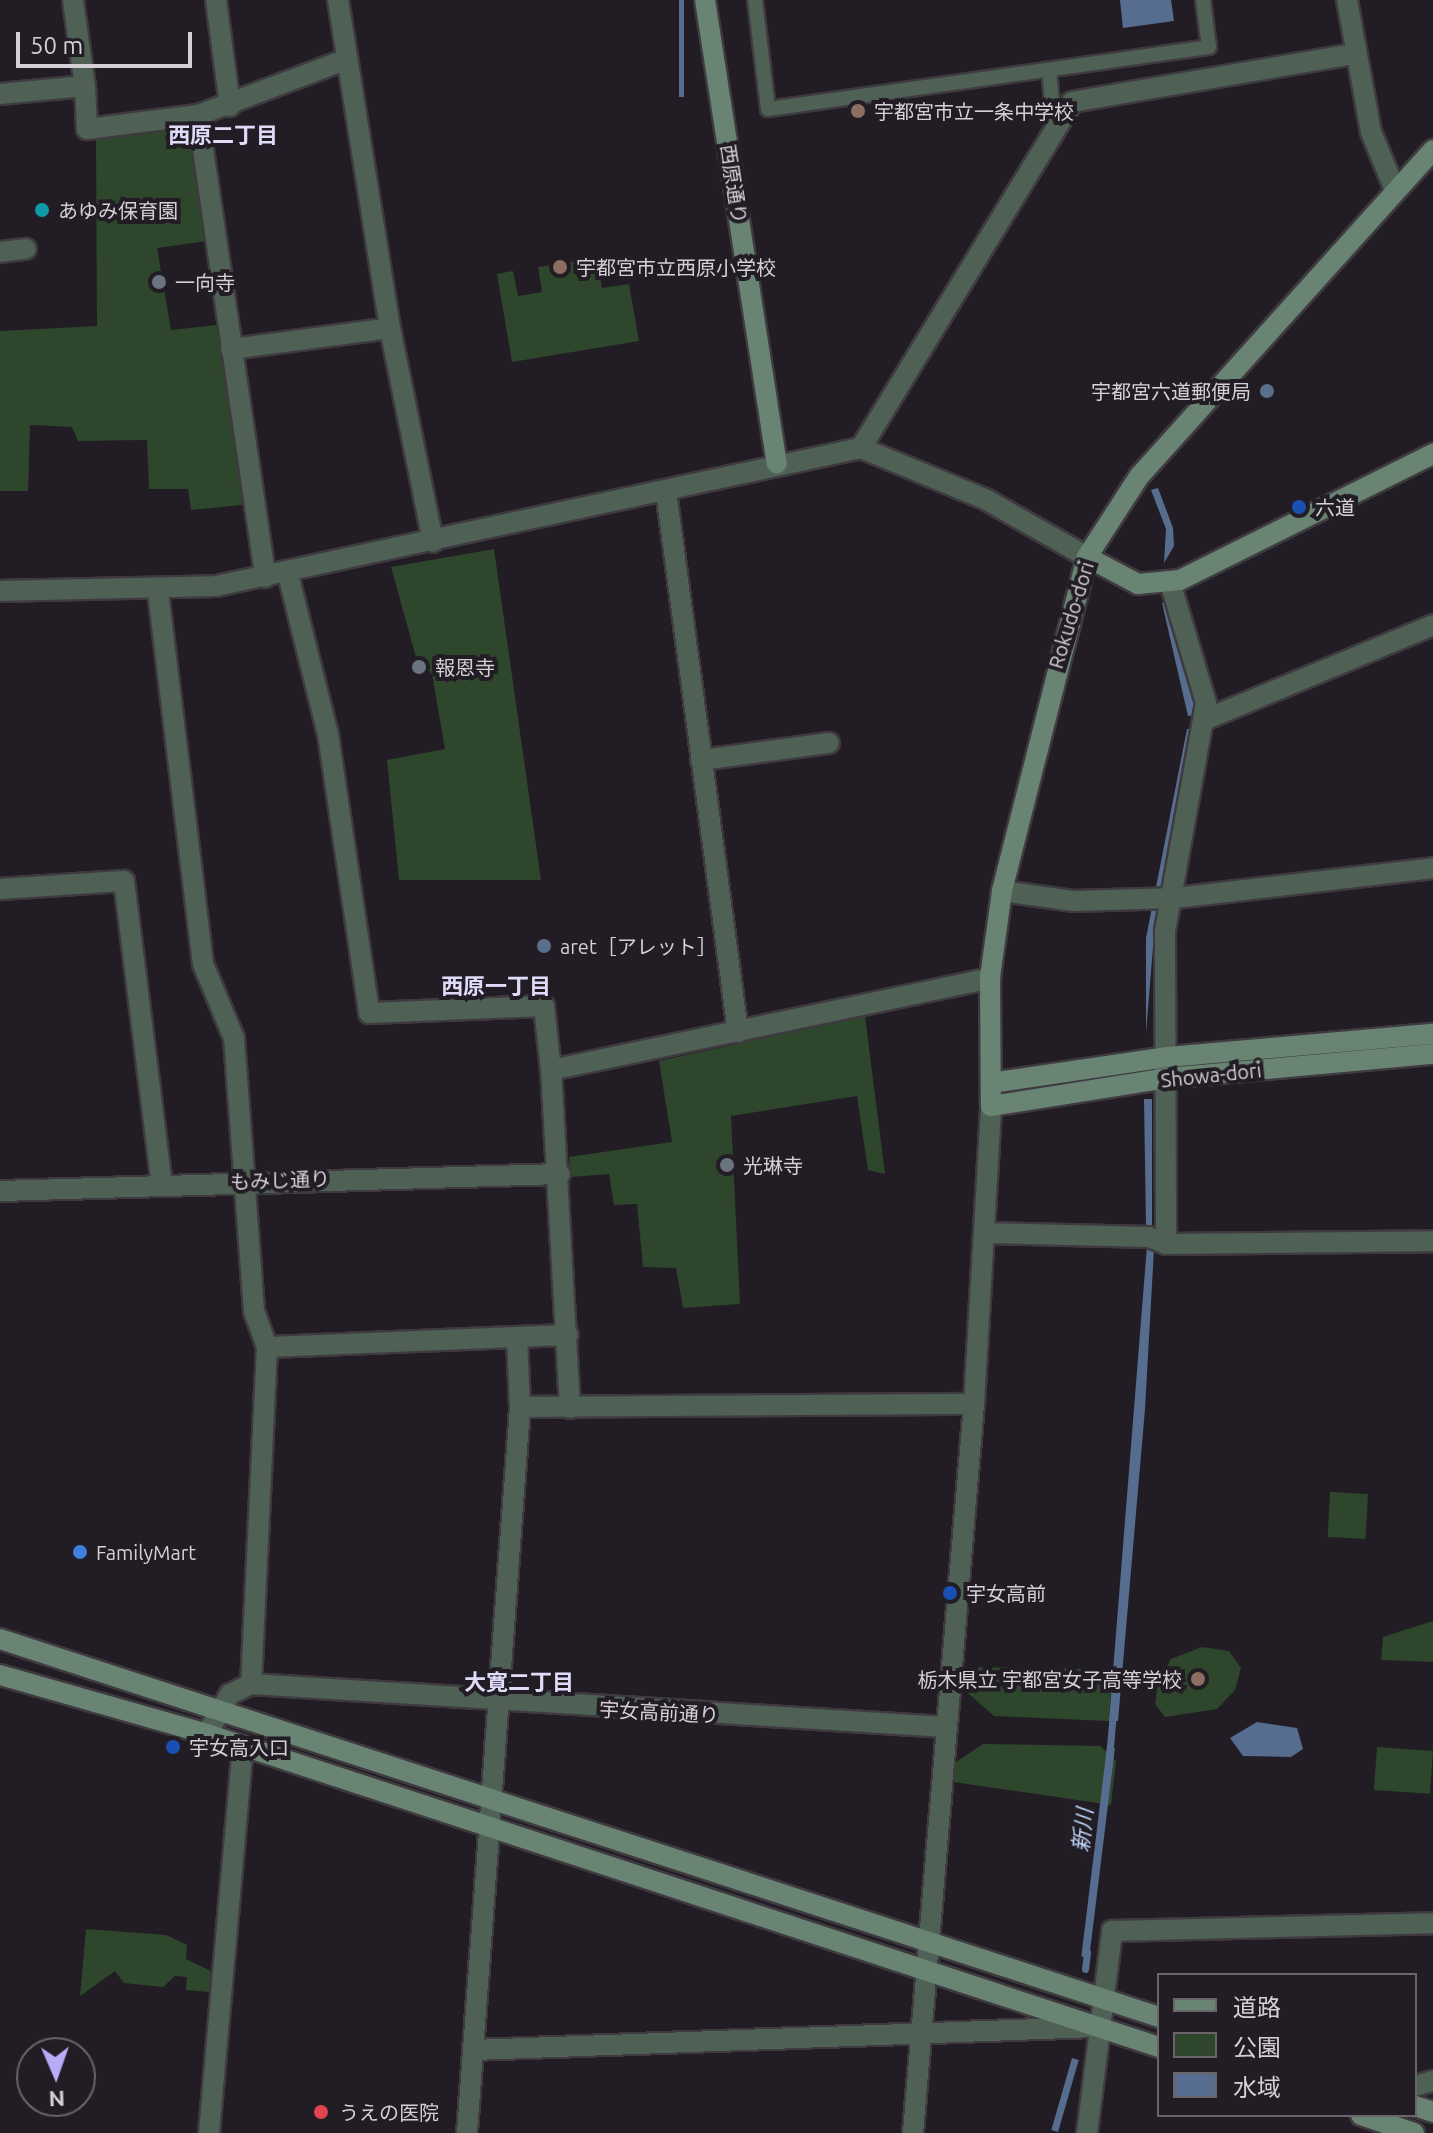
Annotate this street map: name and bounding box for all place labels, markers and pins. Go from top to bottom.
place label: 宇都宮市立一条中学校 [874,99,1074,123]
marker: 宇都宮市立一条中学校 [849,102,867,120]
place label: あゆみ保育園 [58,198,178,222]
marker: あゆみ保育園 [33,201,51,219]
place label: 宇都宮市立西原小学校 [576,255,776,279]
marker: 宇都宮市立西原小学校 [551,258,569,276]
place label: 一向寺 [175,270,235,294]
marker: 一向寺 [150,273,168,291]
place label: 宇都宮六道郵便局 [1091,379,1251,403]
marker: 宇都宮六道郵便局 [1258,382,1276,400]
place label: 六道 [1315,495,1355,519]
marker: 六道 [1290,498,1308,516]
place label: 報恩寺 [435,655,495,679]
marker: 報恩寺 [410,658,428,676]
place label: aret［アレット］ [560,934,717,958]
marker: aret［アレット］ [535,937,553,955]
place label: 光琳寺 [743,1153,803,1177]
marker: 光琳寺 [718,1156,736,1174]
place label: FamilyMart [96,1540,196,1564]
marker: FamilyMart [71,1543,89,1561]
place label: 宇女高前 [966,1581,1046,1605]
marker: 宇女高前 [941,1584,959,1602]
place label: 栃木県立 宇都宮女子高等学校 [917,1667,1182,1691]
marker: 栃木県立 宇都宮女子高等学校 [1189,1670,1207,1688]
place label: 宇女高入口 [189,1735,289,1759]
marker: 宇女高入口 [164,1738,182,1756]
place label: うえの医院 [339,2100,439,2124]
marker: うえの医院 [310,2101,332,2123]

